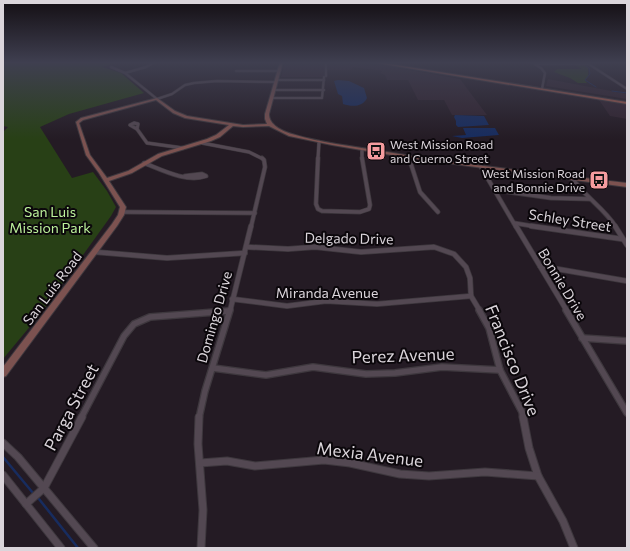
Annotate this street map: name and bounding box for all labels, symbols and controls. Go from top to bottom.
place label: West Mission Road and Cuerno Street [390,137,493,165]
bus stop icon: West Mission Road and Cuerno Street [365,140,387,162]
place label: West Mission Road and Bonnie Drive [482,166,585,194]
bus stop icon: West Mission Road and Bonnie Drive [588,169,610,191]
park label: San Luis Mission Park [9,203,91,236]
street label: Schley Street [527,205,613,235]
street label: Delgado Drive [304,229,394,247]
street label: Bonnie Drive [535,245,591,323]
street label: San Luis Road [19,248,85,328]
street label: Domingo Drive [193,269,235,365]
street label: Miranda Avenue [276,284,378,301]
street label: Francisco Drive [481,301,545,419]
street label: Perez Avenue [351,343,455,367]
street label: Parga Street [39,360,103,454]
street label: Mexia Avenue [315,437,425,471]

